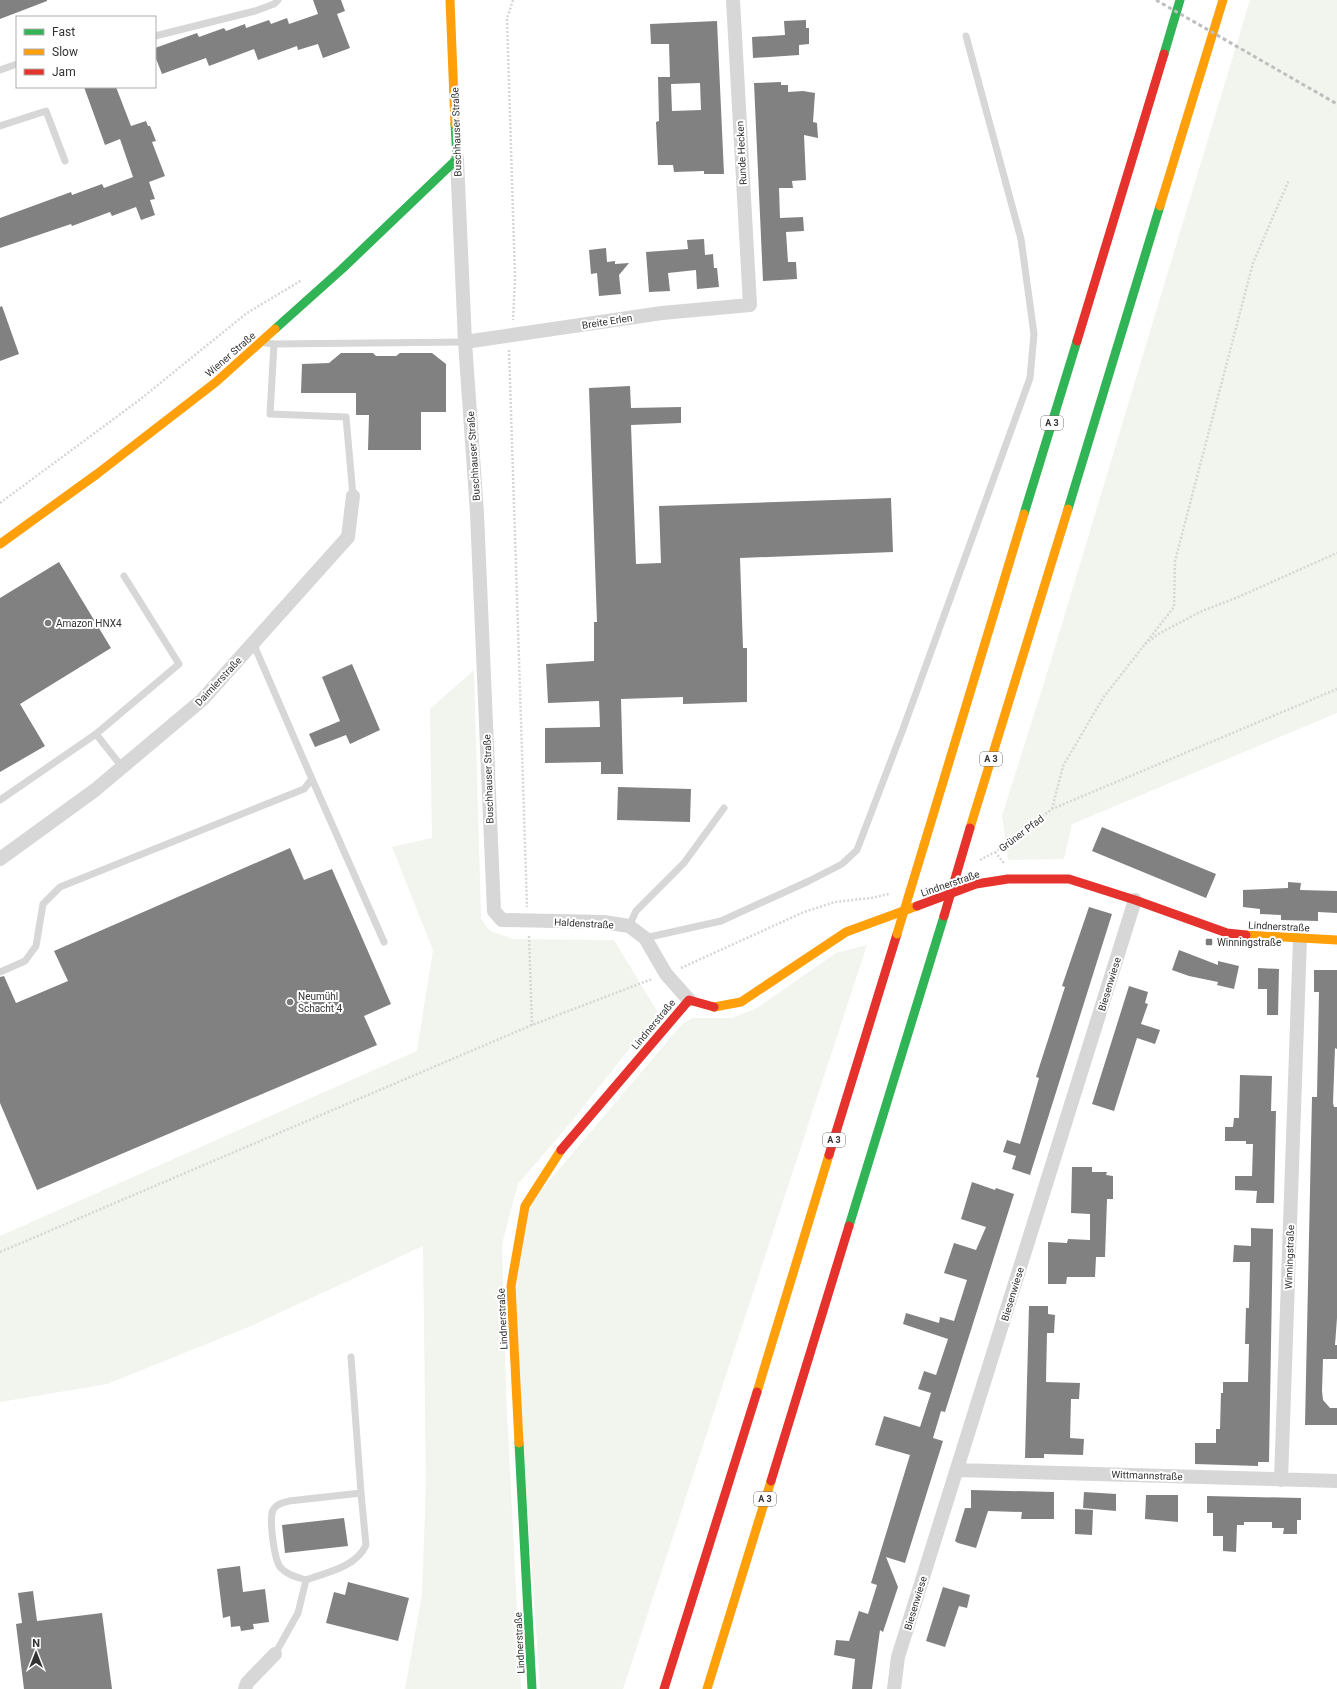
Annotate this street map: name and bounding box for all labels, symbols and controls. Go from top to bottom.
legend [16,16,156,88]
text: Fast [52,25,75,39]
text: Slow [52,45,78,59]
text: Jam [52,65,76,79]
street label: Buschhauser Straße [449,87,464,177]
street label: Runde Hecken [734,121,749,185]
street label: Breite Erlen [581,312,633,331]
street label: Wiener Straße [203,330,257,379]
street label: Buschhauser Straße [465,411,482,501]
road number: A 3 [1041,416,1063,430]
marker: Amazon HNX4 [43,618,53,628]
place label: Amazon HNX4 [56,618,122,629]
street label: Daimlerstraße [193,655,244,708]
street label: Buschhauser Straße [481,734,496,824]
road number: A 3 [980,752,1002,766]
street label: Grüner Pfad [997,813,1046,854]
street label: Lindnerstraße [919,868,981,899]
street label: Haldenstraße [554,916,614,931]
street label: Lindnerstraße [1248,919,1310,934]
marker: Winningstraße [1204,937,1214,947]
place label: Winningstraße [1217,937,1281,948]
street label: Biesenwiese [1096,956,1123,1012]
place label: Neumühl Schacht 4 [298,991,343,1014]
marker: Neumühl Schacht 4 [285,997,295,1007]
street label: Lindnerstraße [629,997,677,1051]
road number: A 3 [823,1133,845,1147]
street label: Winningstraße [1283,1225,1296,1289]
street label: Biesenwiese [999,1266,1026,1322]
street label: Lindnerstraße [495,1288,510,1350]
street label: Wittmannstraße [1111,1469,1183,1482]
road number: A 3 [754,1492,776,1506]
street label: Biesenwiese [902,1575,929,1631]
street label: Lindnerstraße [512,1612,527,1674]
north arrow [16,1633,56,1673]
text: N [32,1637,40,1650]

